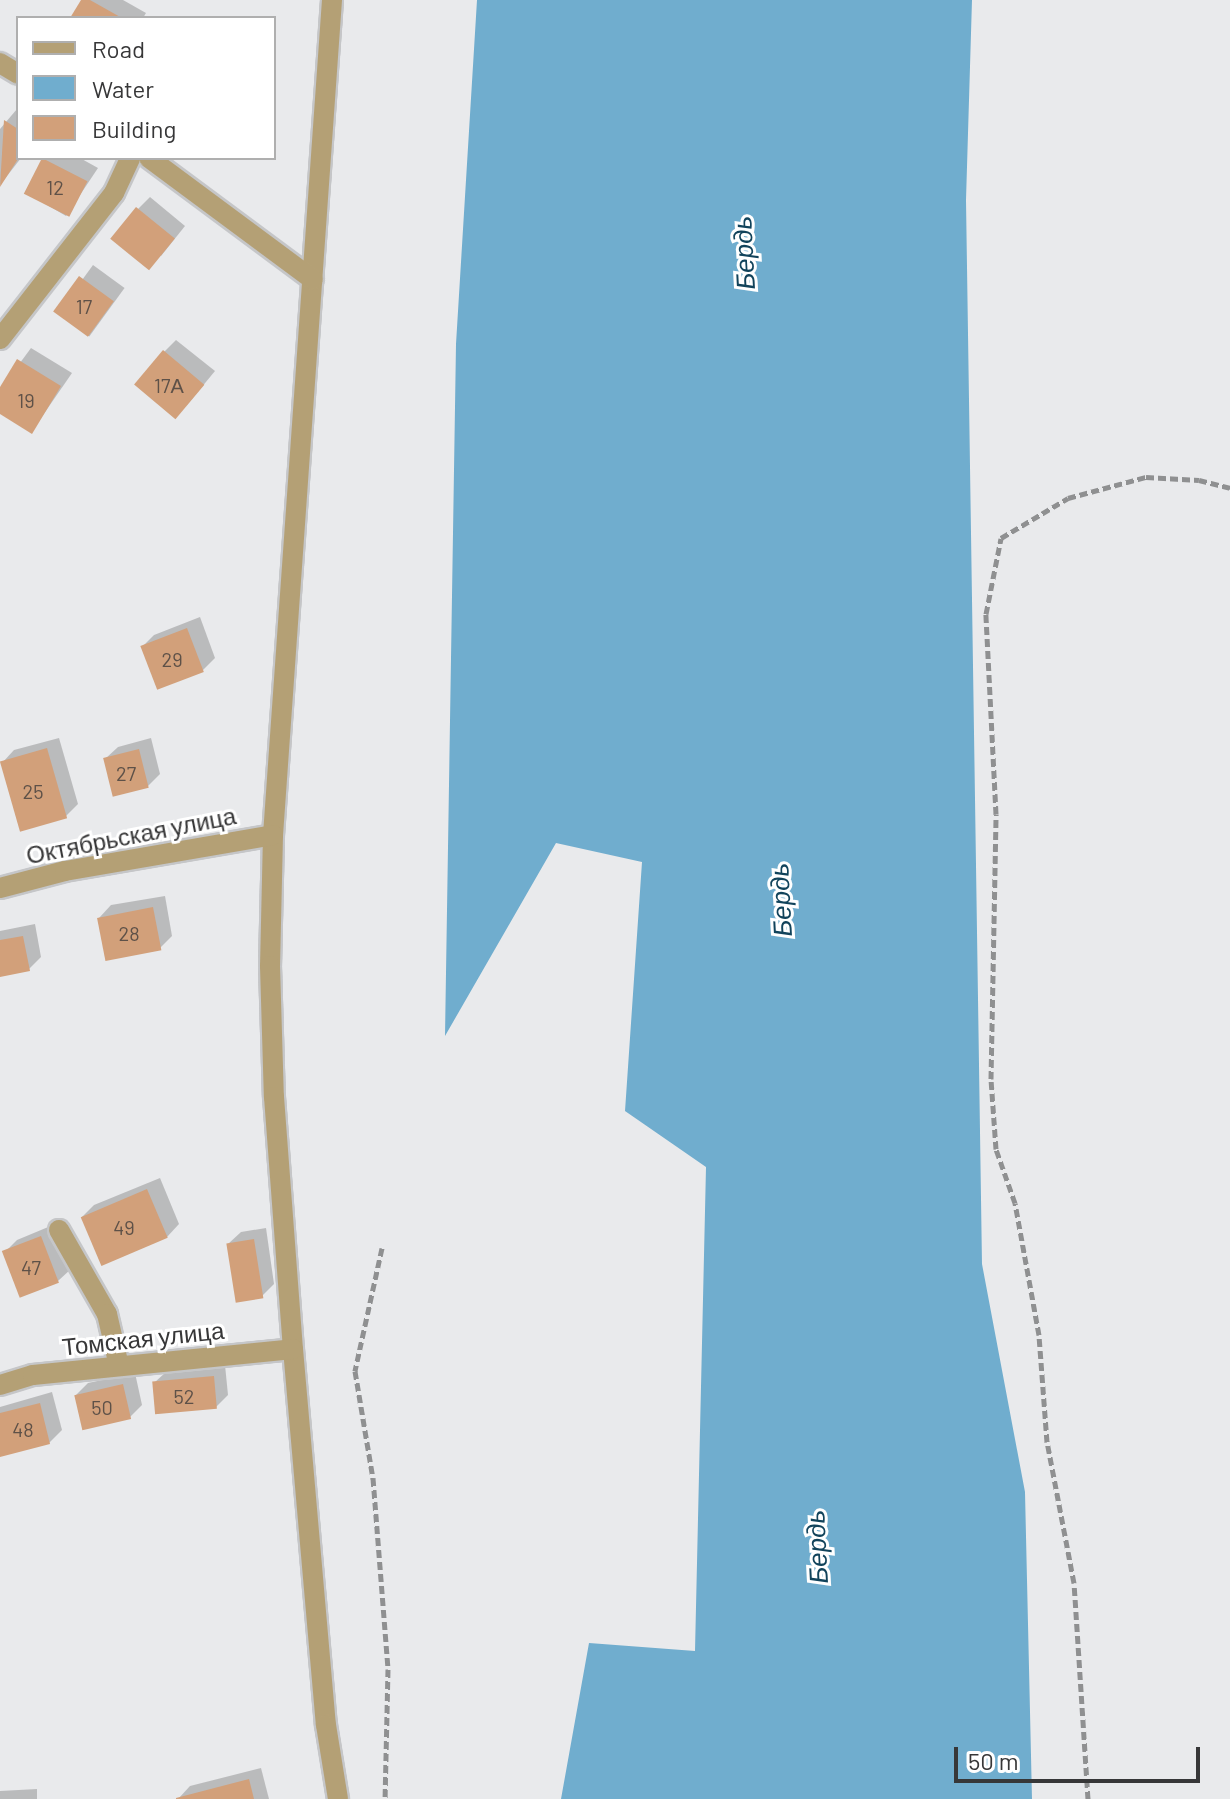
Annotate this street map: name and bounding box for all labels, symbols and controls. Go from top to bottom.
legend [16,16,276,160]
text: Road [92,34,145,63]
text: Water [92,74,154,103]
text: Building [92,114,176,143]
house number: 12 [46,175,64,199]
water label: Бердь [725,215,761,291]
house number: 17 [76,294,92,318]
house number: 17А [154,373,184,397]
house number: 19 [17,388,35,412]
house number: 29 [161,647,183,671]
house number: 27 [116,761,136,785]
house number: 25 [23,779,43,803]
street label: Октябрьская улица [24,801,238,869]
water label: Бердь [762,862,798,938]
house number: 28 [118,921,140,945]
house number: 49 [113,1215,135,1239]
house number: 47 [21,1255,41,1279]
street label: Томская улица [61,1315,225,1361]
house number: 52 [174,1384,194,1408]
house number: 50 [91,1395,113,1419]
house number: 48 [12,1417,34,1441]
water label: Бердь [798,1509,834,1585]
scale bar [958,1731,1204,1781]
text: 50 m [968,1746,1019,1775]

